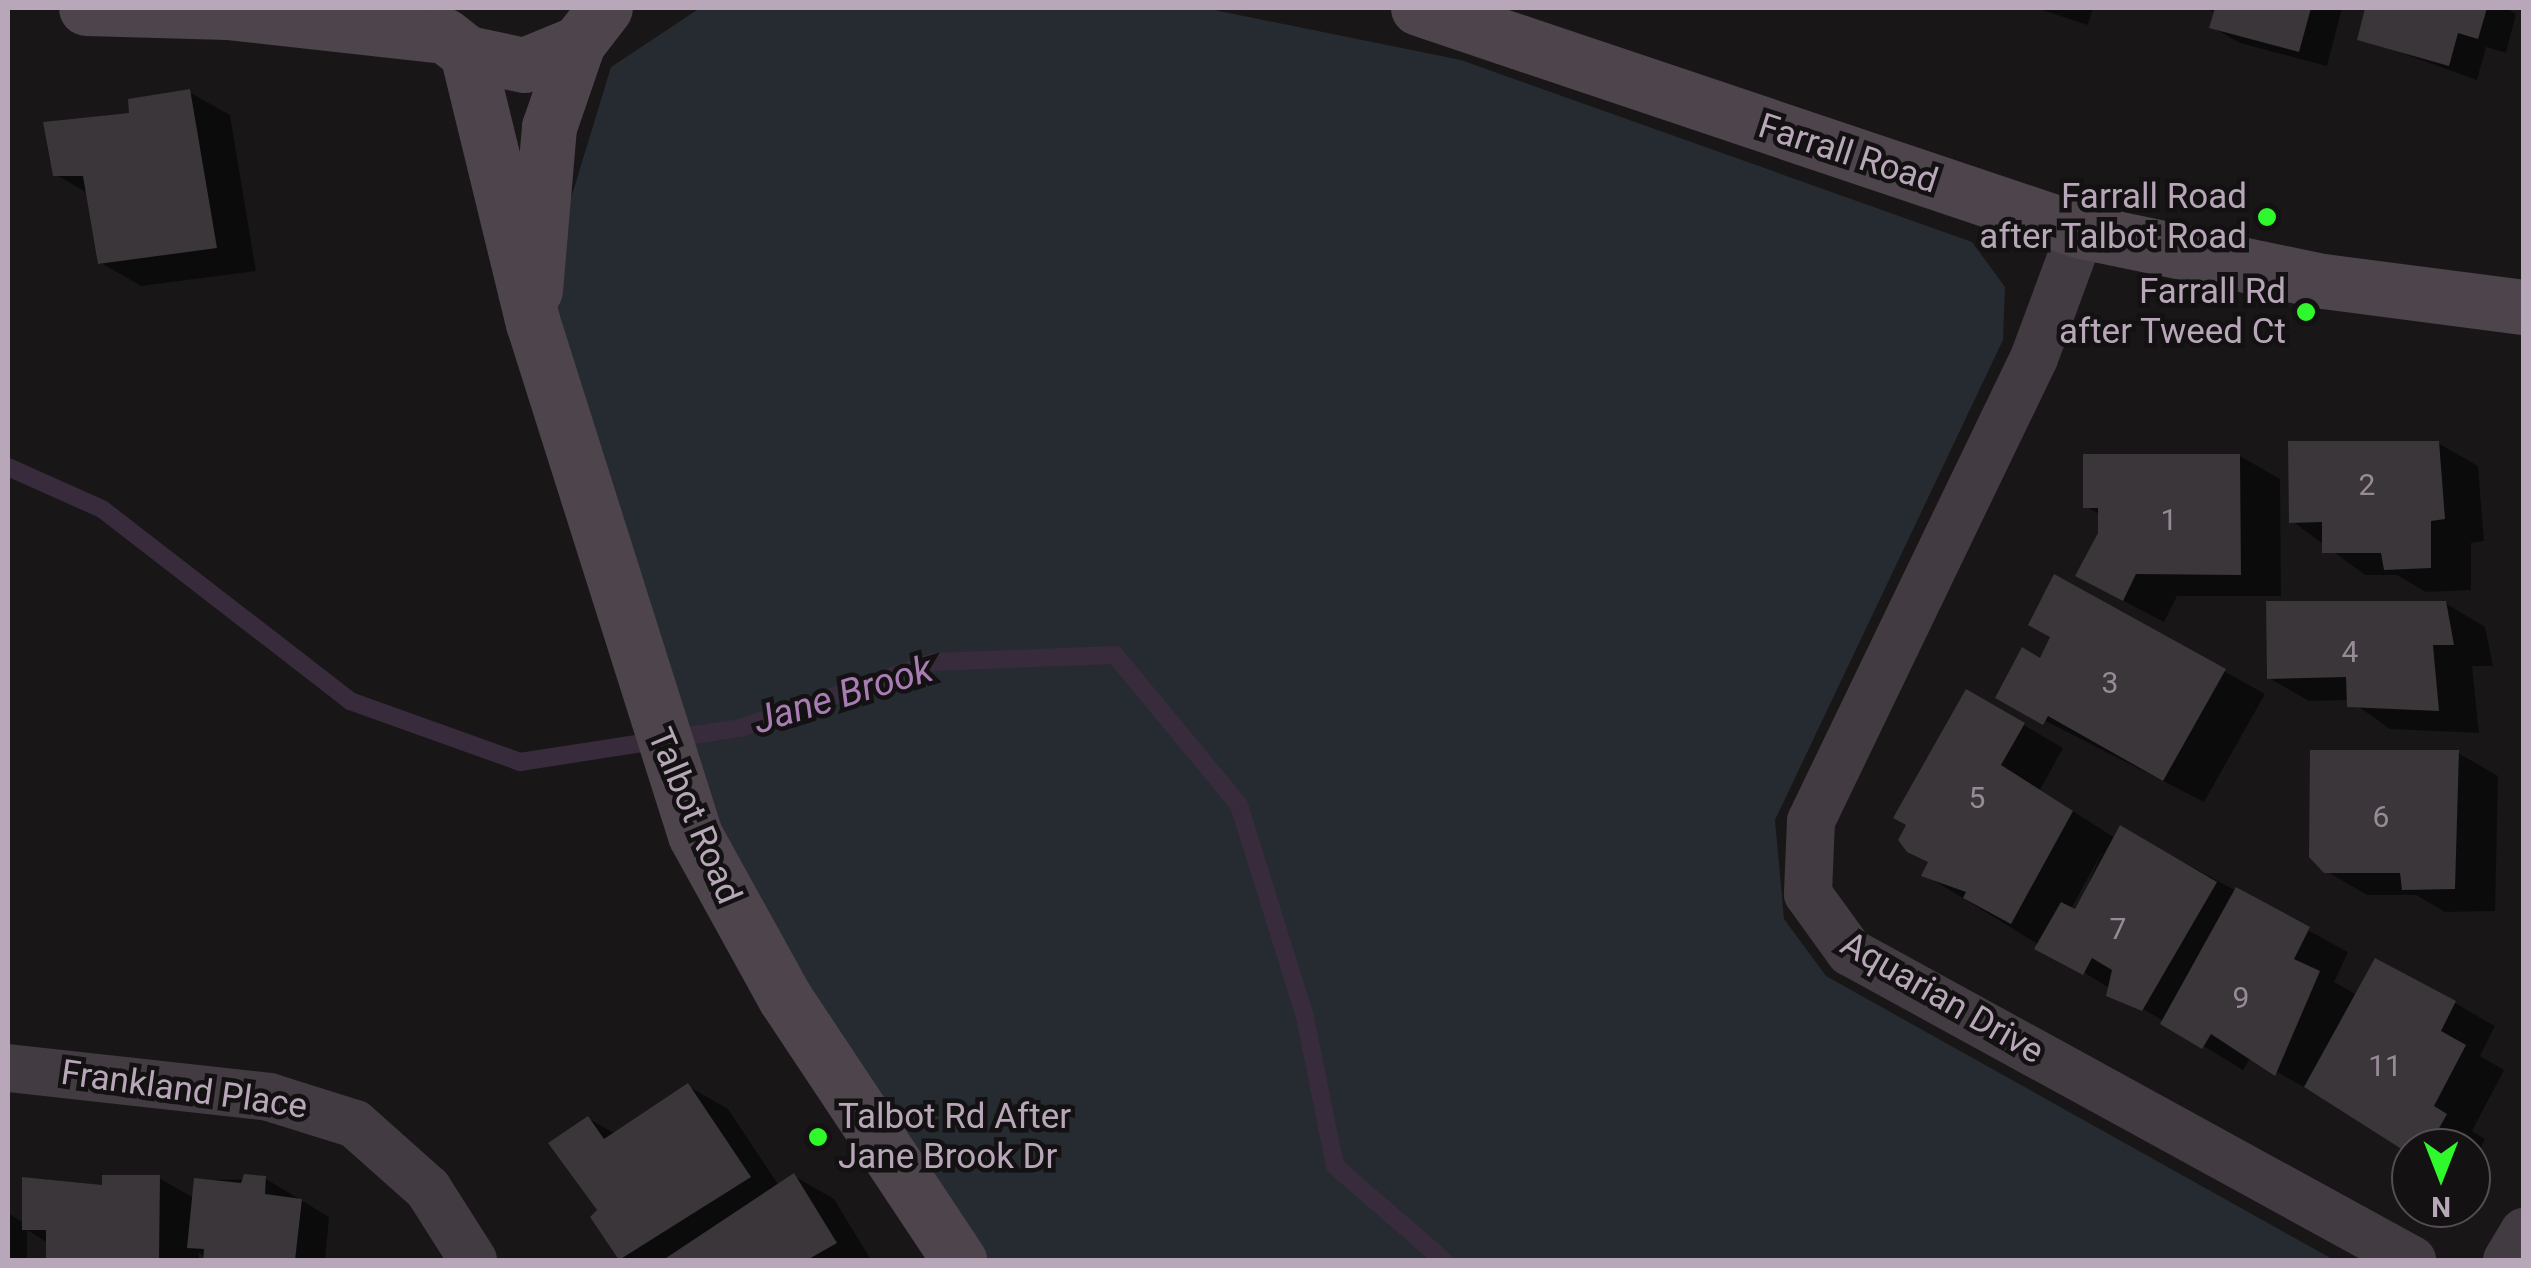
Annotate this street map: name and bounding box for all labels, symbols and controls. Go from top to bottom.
street label: Farrall Road [1753,105,1943,203]
place label: Farrall Road after Talbot Road [1979,176,2247,258]
marker: Farrall Road after Talbot Road [2256,206,2278,228]
place label: Farrall Rd after Tweed Ct [2058,271,2286,353]
marker: Farrall Rd after Tweed Ct [2295,301,2317,323]
house number: 2 [2359,467,2375,503]
house number: 1 [2161,502,2177,538]
house number: 4 [2342,634,2358,670]
water label: Jane Brook [748,646,938,744]
house number: 3 [2102,665,2118,701]
street label: Talbot Road [638,722,750,910]
house number: 5 [1969,780,1985,816]
house number: 6 [2373,799,2389,835]
house number: 7 [2110,911,2126,947]
street label: Aquarian Drive [1833,923,2051,1073]
house number: 9 [2233,980,2249,1016]
house number: 11 [2368,1048,2402,1084]
street label: Frankland Place [58,1052,310,1128]
place label: Talbot Rd After Jane Brook Dr [838,1096,1071,1178]
marker: Talbot Rd After Jane Brook Dr [807,1126,829,1148]
north arrow [2391,1128,2491,1228]
text: N [2431,1190,2451,1223]

